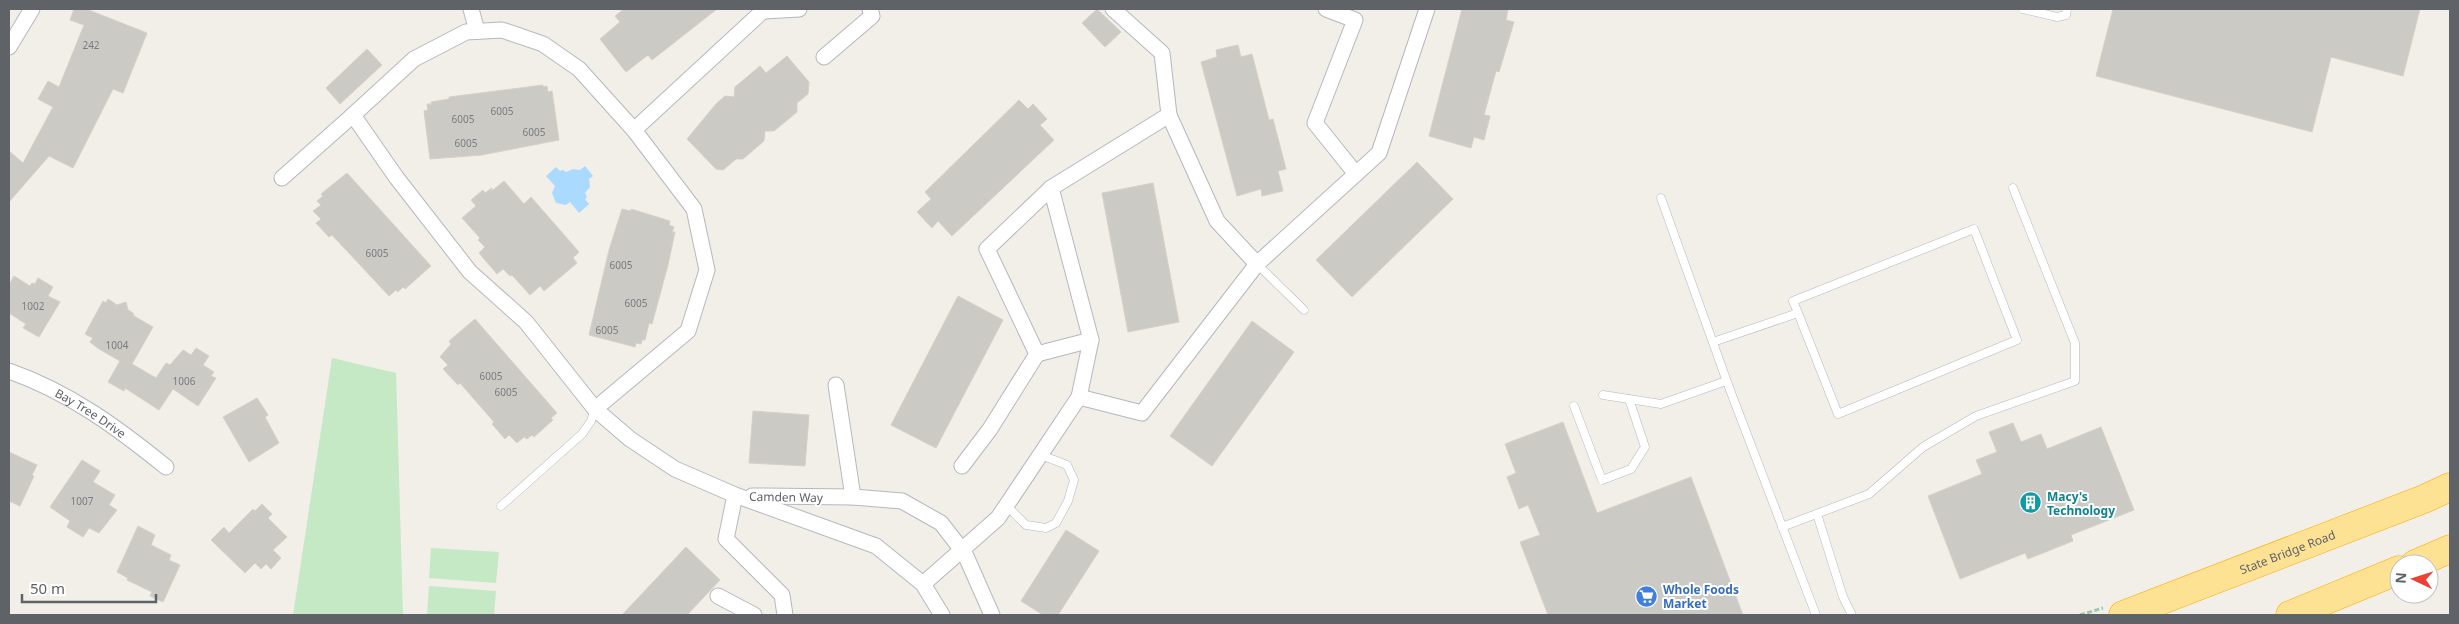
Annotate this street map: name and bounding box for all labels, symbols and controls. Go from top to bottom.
house number: 242 [82,38,100,52]
house number: 6005 [491,104,514,118]
house number: 6005 [452,112,475,126]
house number: 6005 [523,125,546,139]
house number: 6005 [455,136,478,150]
house number: 6005 [366,246,389,260]
house number: 6005 [610,258,633,272]
house number: 6005 [625,296,648,310]
house number: 1002 [22,299,45,313]
house number: 6005 [596,323,619,337]
house number: 1004 [106,338,129,352]
house number: 6005 [480,369,503,383]
house number: 1006 [173,374,196,388]
street label: Bay Tree Drive [52,384,130,442]
house number: 6005 [495,385,518,399]
street label: Camden Way [749,488,824,506]
place label: Macy's Technology [2047,488,2115,519]
building icon: Macy's Technology [2019,491,2043,515]
house number: 1007 [71,494,94,508]
street label: State Bridge Road [2237,526,2338,578]
north arrow [2389,554,2439,604]
scale bar [22,572,156,604]
text: N [2391,572,2410,584]
text: 50 m [30,578,65,598]
place label: Whole Foods Market [1663,581,1739,612]
supermarket icon: Whole Foods Market [1635,584,1659,608]

